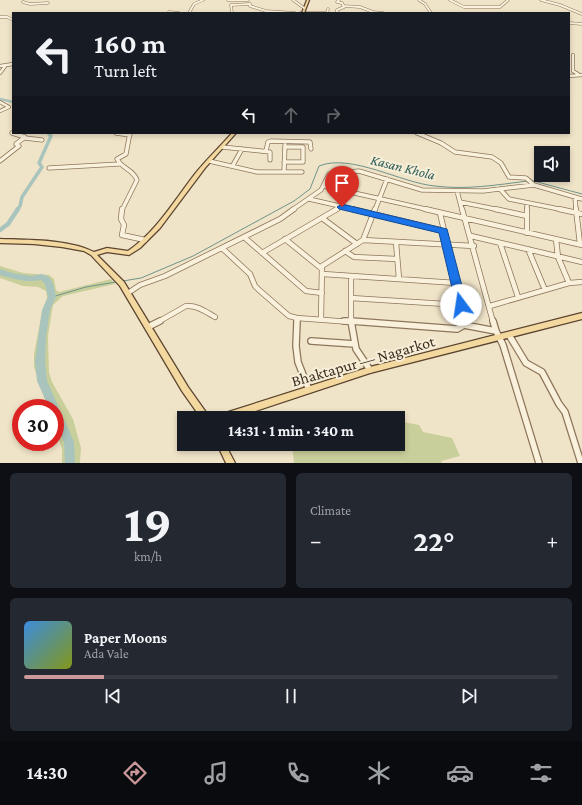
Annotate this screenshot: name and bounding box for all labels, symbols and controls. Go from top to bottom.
icon: left [28,28,80,80]
text: 160 m [94,28,166,59]
text: Turn left [94,61,157,81]
icon: left [238,104,260,126]
icon: ahead [280,104,302,126]
icon: right [322,104,344,126]
map controls [534,146,570,182]
button: sound [534,146,570,182]
water label: Kasan Khola [369,151,437,183]
pin [325,166,359,207]
icon: arrive [331,172,353,194]
position arrow [440,284,482,326]
street label: Bhaktapur — Nagarkot [289,332,438,391]
speed limit sign: 30 [12,399,64,451]
text: 14:31 · 1 min · 340 m [228,423,354,439]
text: 19 [124,494,172,552]
text: Climate [310,503,351,518]
text: 22° [413,524,455,557]
text: − [310,528,322,553]
text: + [546,528,558,553]
text: km/h [134,549,162,564]
text: Paper Moons [84,630,167,646]
text: Ada Vale [84,646,129,661]
icon: previous [102,685,124,707]
icon: pause [280,685,302,707]
icon: next [458,685,480,707]
icon: directions [121,759,149,787]
icon: music [202,759,230,787]
icon: phone [284,759,312,787]
icon: climate [365,759,393,787]
icon: car [446,759,474,787]
icon: filters [527,759,555,787]
text: 14:30 [27,763,68,783]

